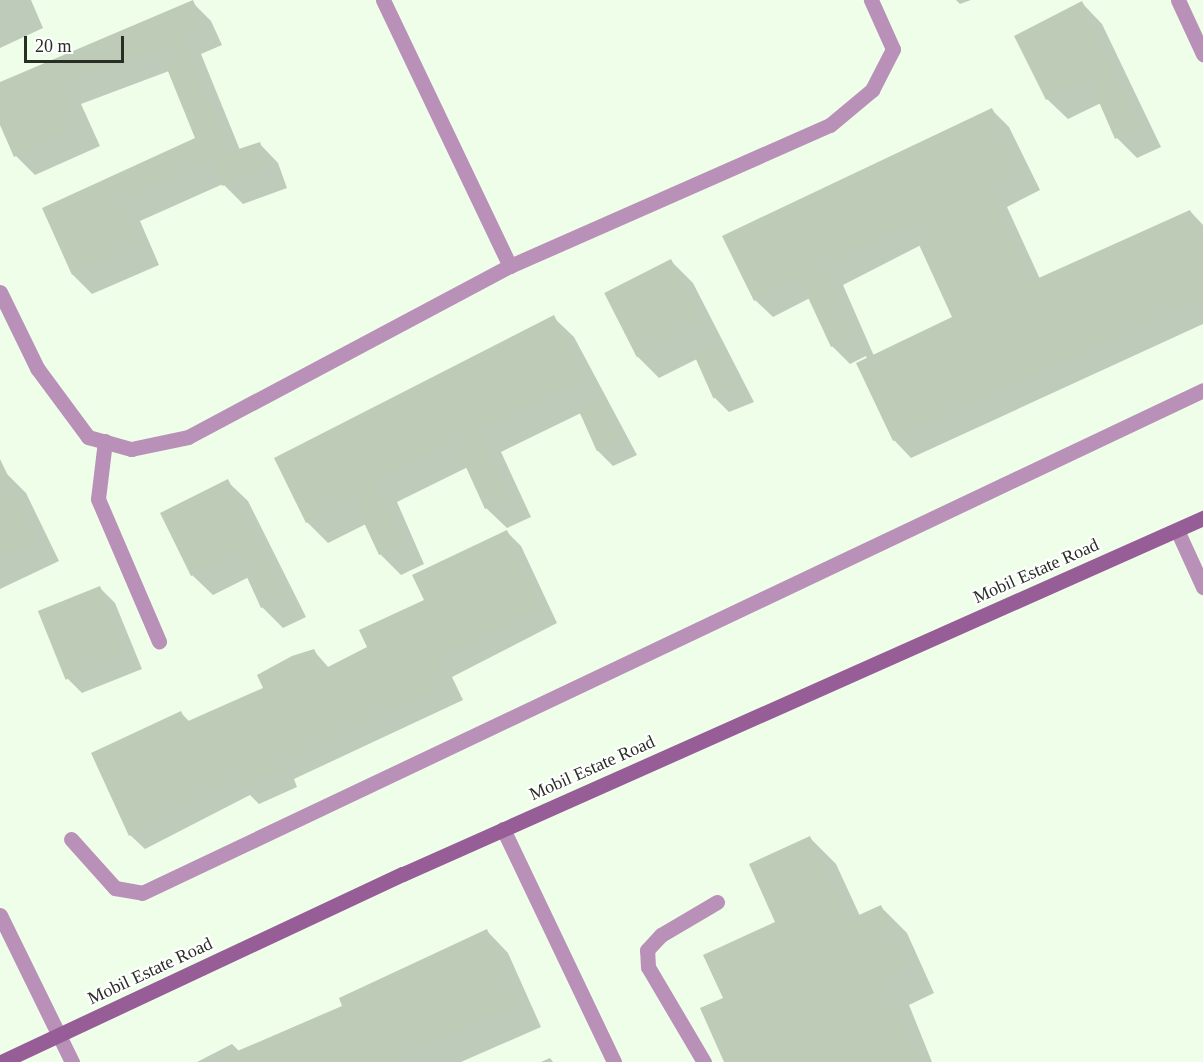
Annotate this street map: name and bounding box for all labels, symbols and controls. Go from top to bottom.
scale bar [27,24,128,62]
text: 20 m [35,36,72,56]
street label: Mobil Estate Road [970,534,1102,608]
street label: Mobil Estate Road [526,731,658,805]
street label: Mobil Estate Road [84,933,216,1009]

